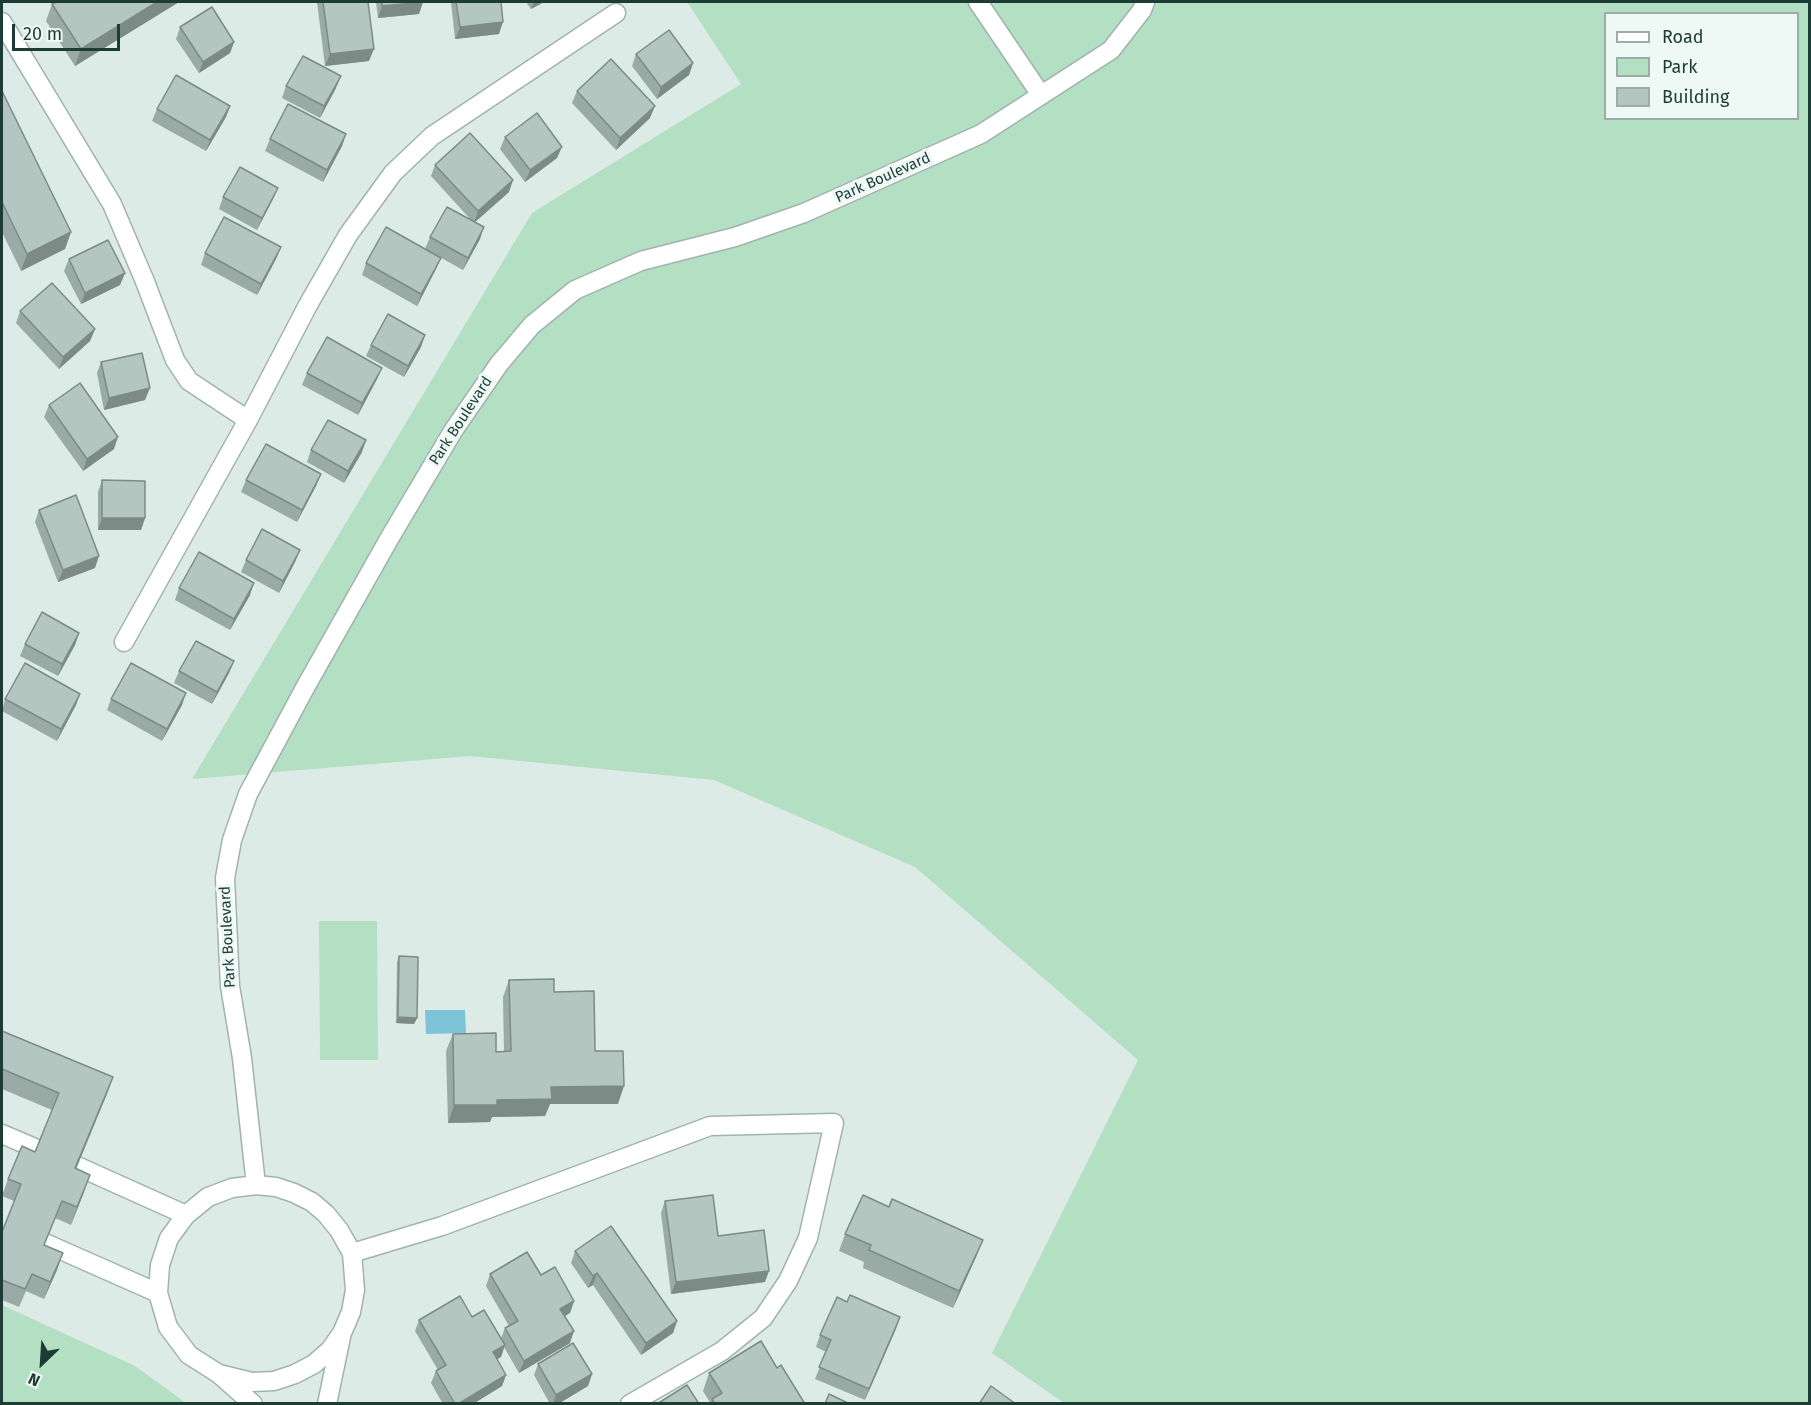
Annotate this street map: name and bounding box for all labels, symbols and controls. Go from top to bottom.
scale bar [15,12,123,50]
legend [1604,12,1799,120]
text: 20 m [23,23,62,45]
text: Road [1662,26,1704,48]
text: Park [1662,56,1697,78]
text: Building [1662,86,1729,108]
street label: Park Boulevard [833,149,933,207]
street label: Park Boulevard [426,373,496,469]
street label: Park Boulevard [216,886,240,988]
north arrow [12,1333,72,1393]
text: N [25,1369,43,1391]

